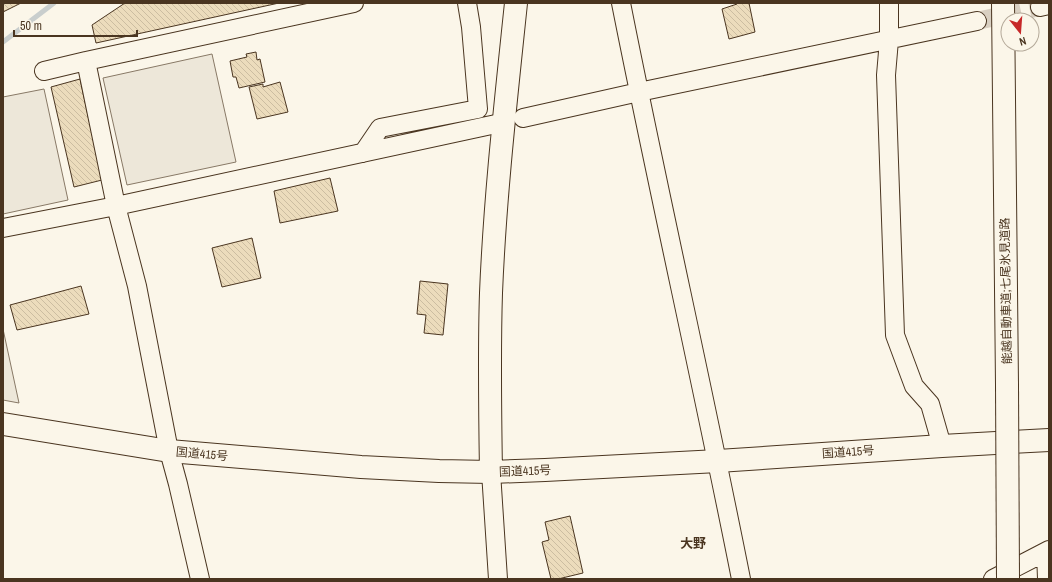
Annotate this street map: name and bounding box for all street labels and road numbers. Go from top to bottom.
street label: 能越自動車道;七尾氷見道路 [997,217,1015,365]
street label: 国道415号 [821,442,875,462]
street label: 国道415号 [175,444,229,464]
street label: 国道415号 [499,462,551,480]

